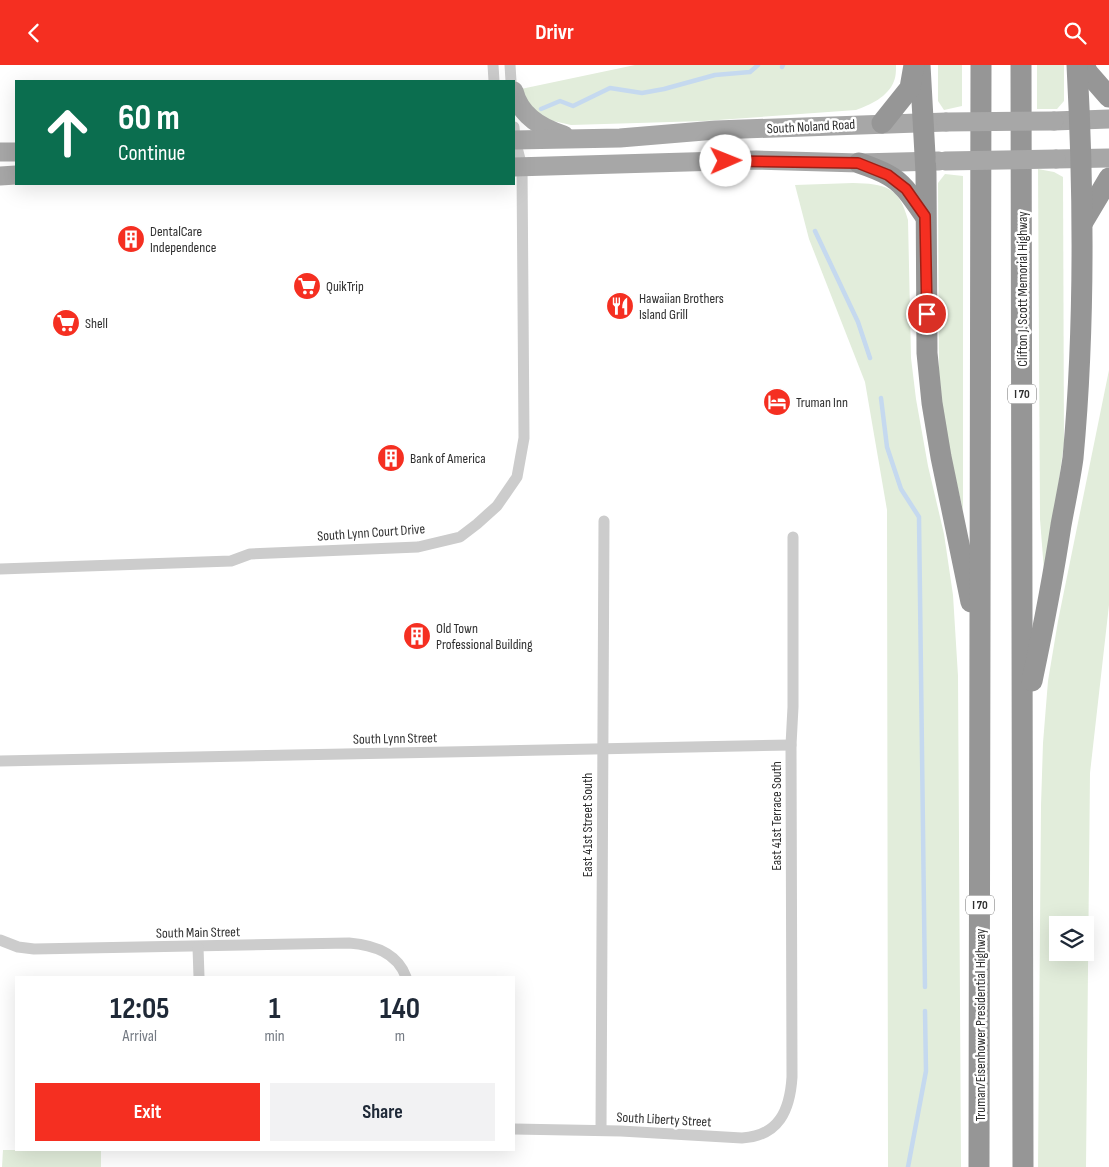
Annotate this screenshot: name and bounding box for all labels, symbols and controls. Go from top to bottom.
icon: back [20,19,48,47]
text: Drivr [535,19,574,46]
icon: search [1061,19,1089,47]
text: 60 m [118,97,180,140]
icon: ahead [35,100,100,165]
street label: South Noland Road [766,116,856,137]
position arrow [699,134,751,186]
text: Continue [118,140,185,167]
street label: Clifton J. Scott Memorial Highway [1014,211,1031,367]
place label: DentalCare Independence [150,223,216,256]
building icon: DentalCare Independence [116,224,146,254]
supermarket icon: QuikTrip [292,271,322,301]
place label: QuikTrip [326,278,364,295]
place label: Hawaiian Brothers Island Grill [639,290,724,323]
restaurant icon: Hawaiian Brothers Island Grill [605,291,635,321]
pin [906,293,948,335]
icon: arrive [913,300,941,328]
supermarket icon: Shell [51,308,81,338]
place label: Shell [85,315,108,332]
road number: I 70 [1008,385,1036,403]
hotel icon: Truman Inn [762,387,792,417]
place label: Truman Inn [796,394,848,411]
building icon: Bank of America [376,443,406,473]
place label: Bank of America [410,450,486,467]
street label: South Lynn Court Drive [317,520,426,545]
place label: Old Town Professional Building [436,620,533,653]
building icon: Old Town Professional Building [402,621,432,651]
street label: South Lynn Street [353,729,437,748]
street label: East 41st Terrace South [768,761,785,871]
street label: East 41st Street South [579,773,596,877]
road number: I 70 [966,895,994,915]
map controls [1049,916,1094,961]
button: layers [1049,916,1094,961]
street label: South Main Street [156,923,240,942]
street label: Truman/Eisenhower Presidential Highway [972,928,989,1121]
text: 12:05 [110,991,169,1027]
text: 1 [269,991,280,1027]
text: 140 [380,991,420,1027]
text: Arrival [123,1027,157,1046]
text: min [265,1027,285,1046]
text: m [395,1027,405,1046]
button: Exit [35,1083,260,1141]
button: Share [270,1083,495,1141]
street label: South Liberty Street [616,1109,712,1130]

